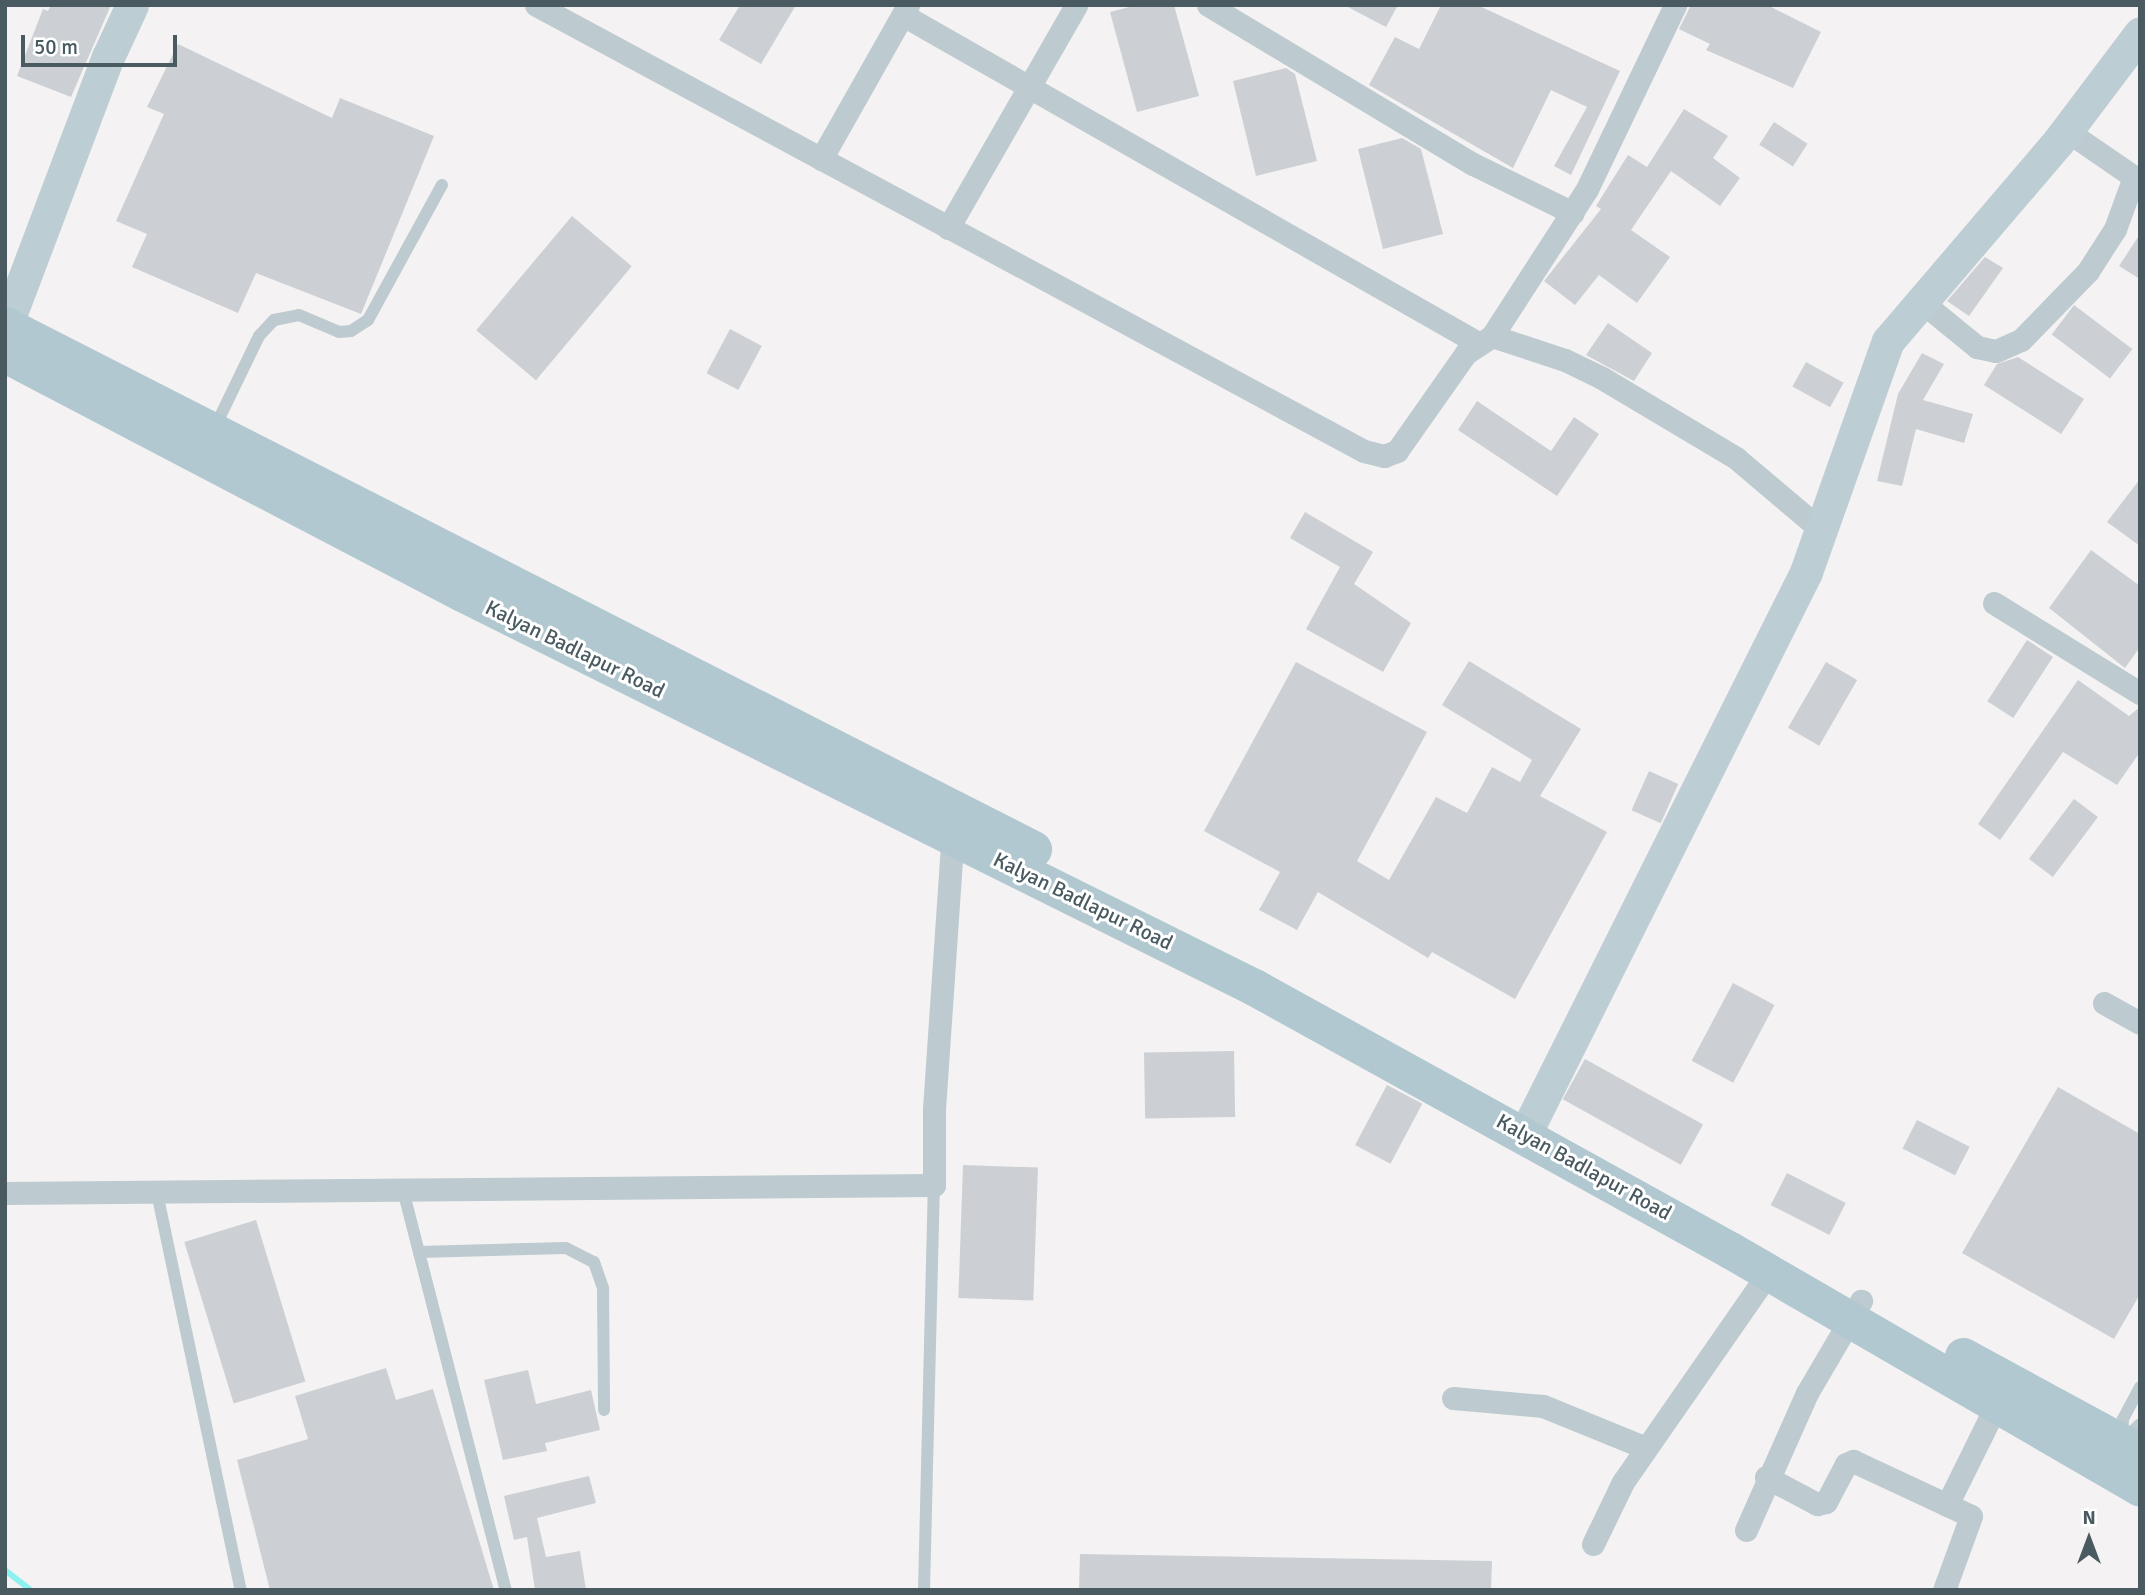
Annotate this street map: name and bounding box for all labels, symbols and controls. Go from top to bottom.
scale bar [24,21,180,65]
text: 50 m [34,34,78,60]
street label: Kalyan Badlapur Road [481,595,669,703]
street label: Kalyan Badlapur Road [989,847,1177,955]
street label: Kalyan Badlapur Road [1492,1108,1676,1226]
north arrow [2054,1504,2124,1574]
text: N [2082,1506,2096,1530]

